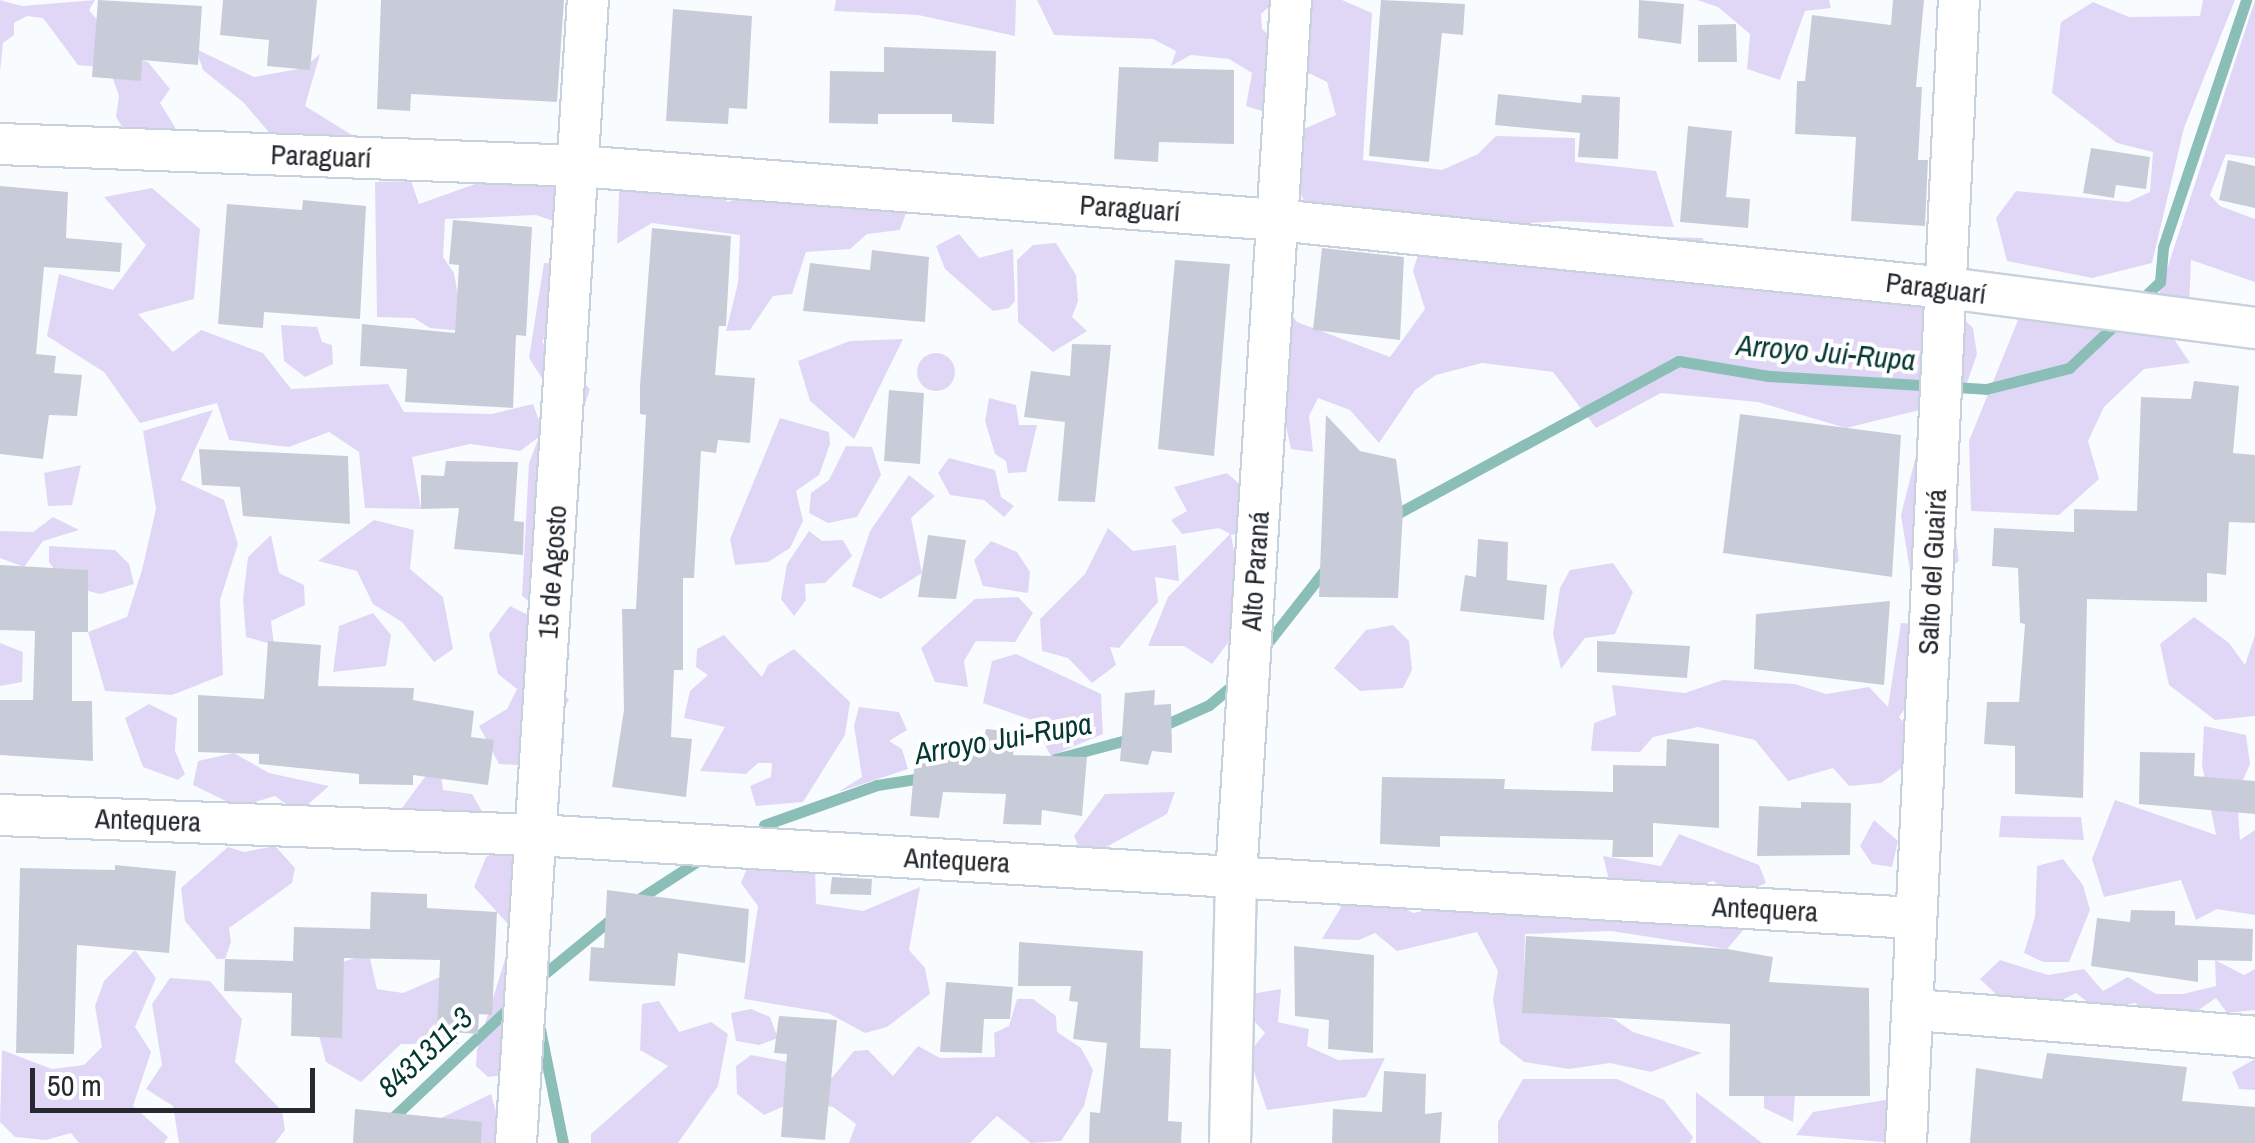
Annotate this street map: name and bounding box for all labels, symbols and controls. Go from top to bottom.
street label: Paraguarí [270,137,372,175]
street label: Paraguarí [1079,188,1181,228]
street label: Paraguarí [1884,265,1988,311]
water label: Arroyo Jui-Rupa [1735,326,1917,378]
street label: Salto del Guairá [1911,488,1953,656]
street label: 15 de Agosto [531,503,573,641]
street label: Alto Paraná [1234,510,1276,632]
water label: Arroyo Jui-Rupa [912,705,1094,771]
street label: Antequera [94,801,202,839]
street label: Antequera [903,840,1011,880]
street label: Antequera [1711,889,1819,929]
water label: 8431311-3 [371,999,479,1105]
scale bar [35,1048,320,1110]
text: 50 m [47,1065,102,1105]

